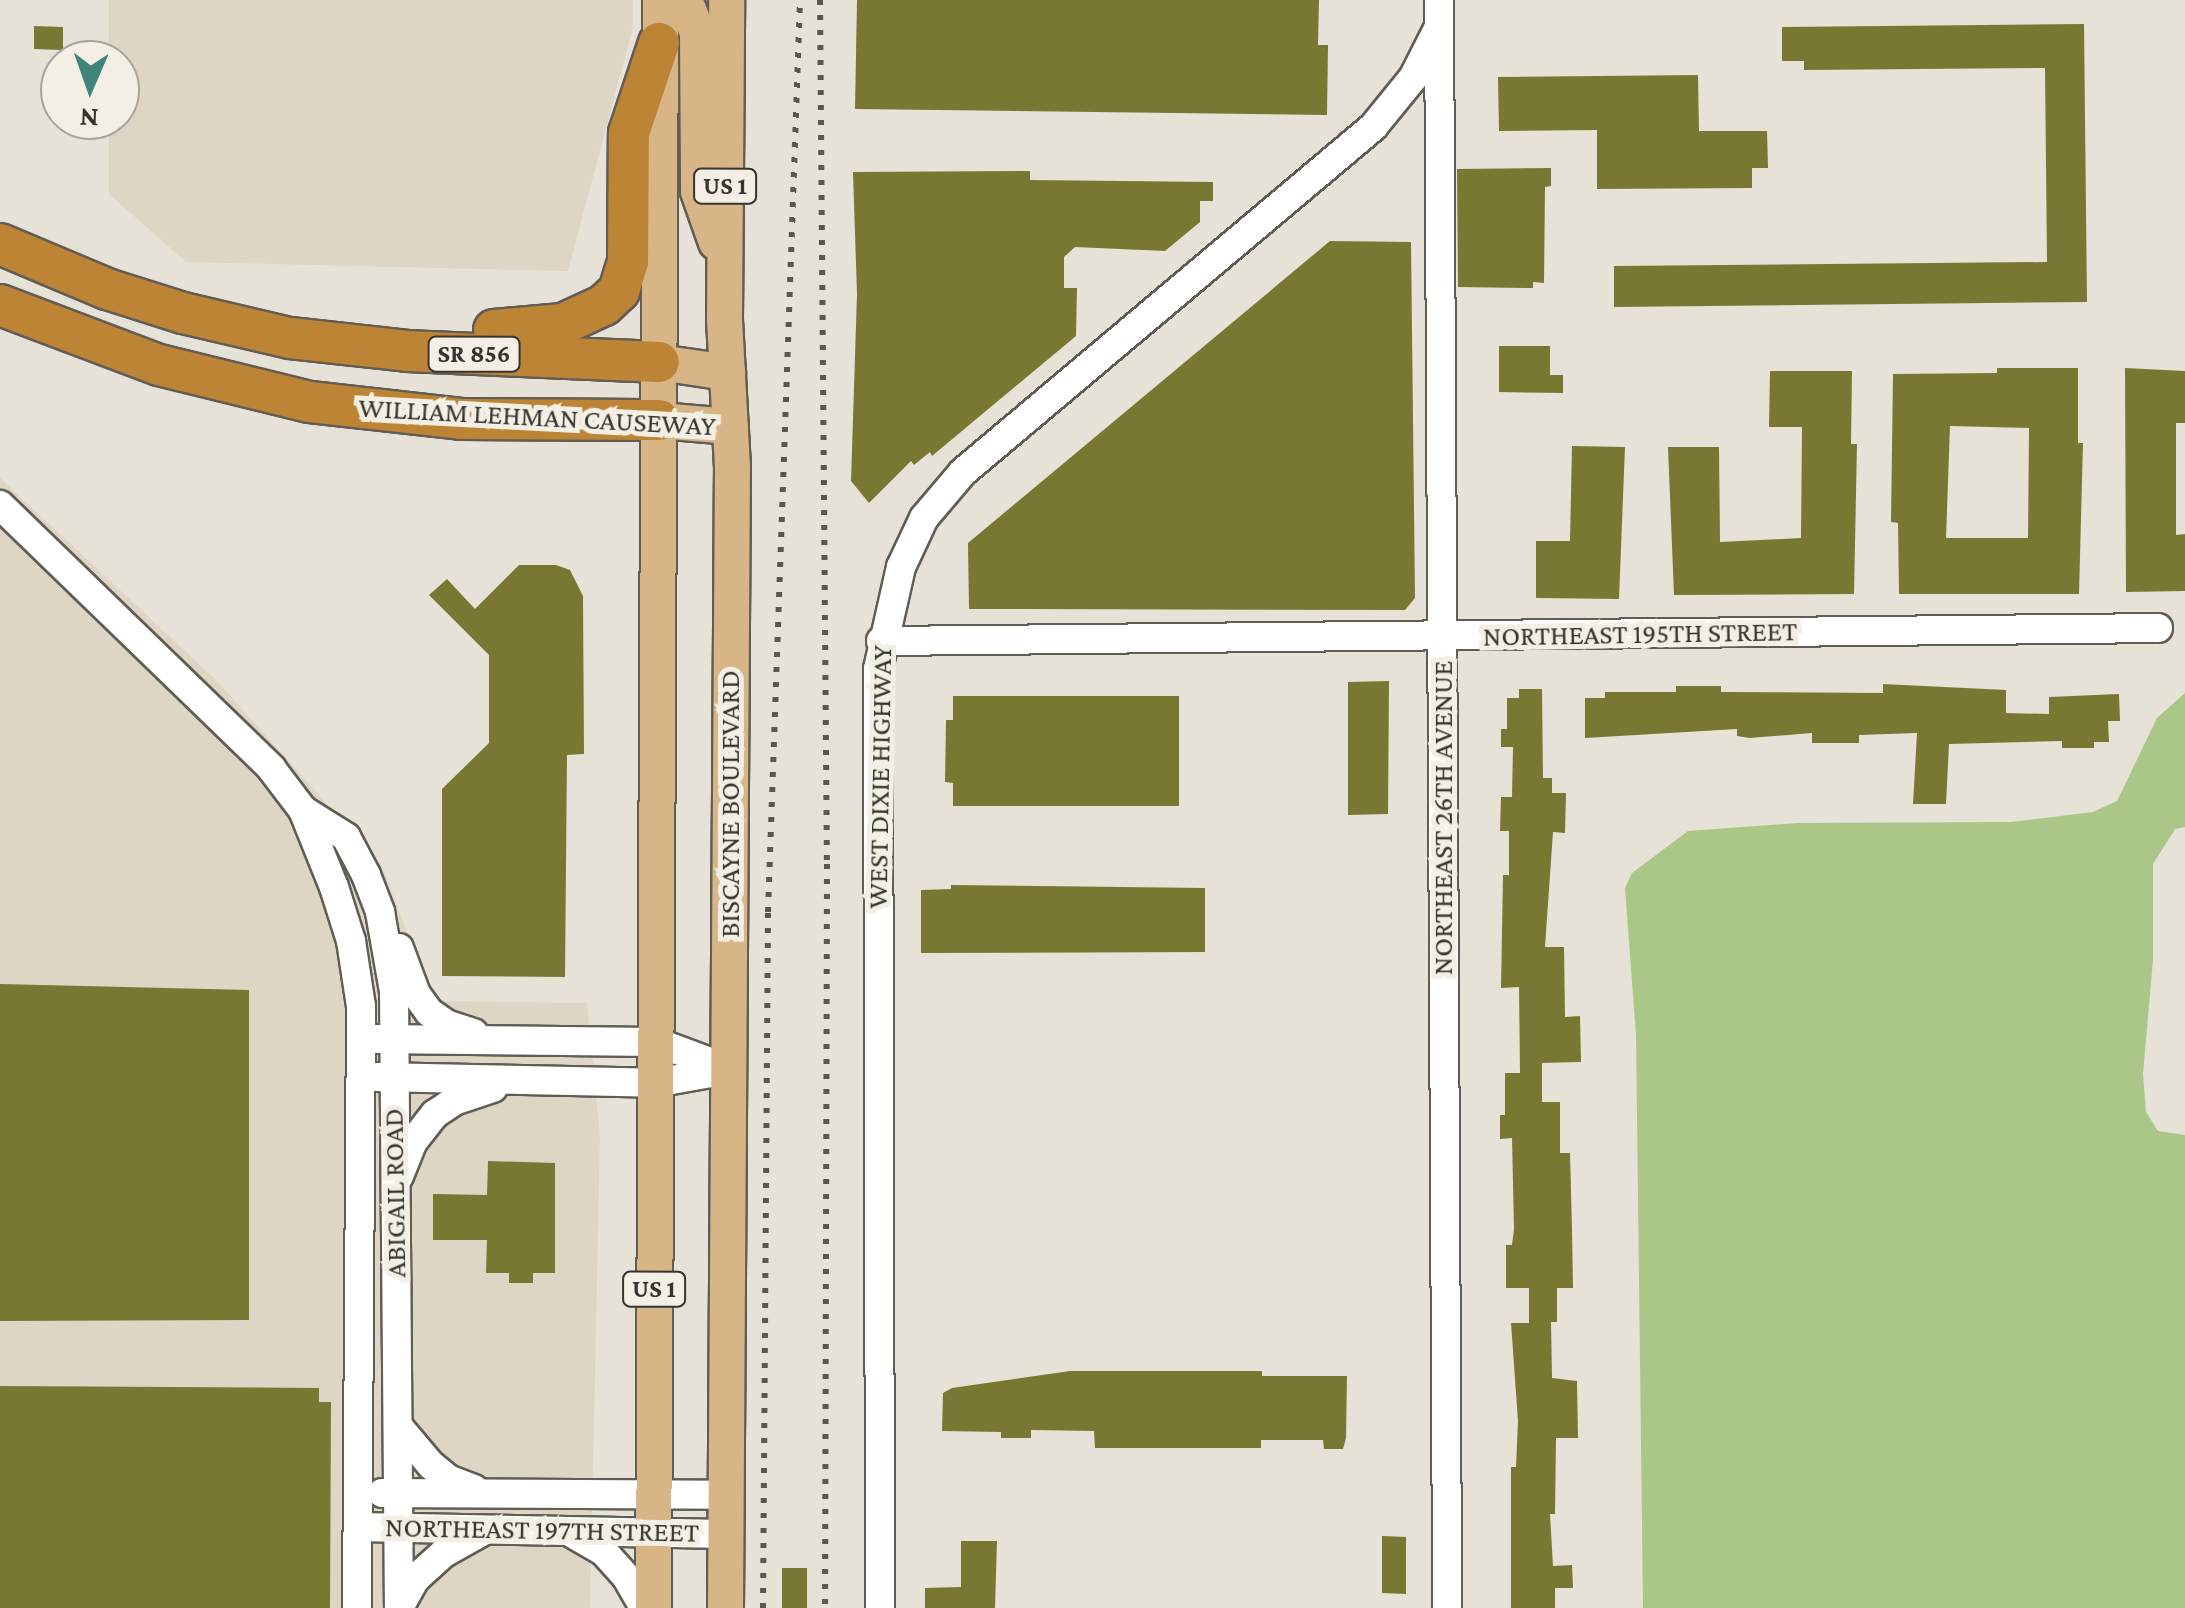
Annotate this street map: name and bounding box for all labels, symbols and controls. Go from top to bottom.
north arrow [40,40,140,140]
text: N [79,103,99,134]
road number: US 1 [692,166,758,206]
road number: SR 856 [426,334,522,374]
street label: WILLIAM LEHMAN CAUSEWAY [358,391,716,443]
street label: NORTHEAST 195TH STREET [1483,614,1797,654]
street label: WEST DIXIE HIGHWAY [861,645,899,909]
street label: NORTHEAST 26TH AVENUE [1426,661,1460,975]
street label: BISCAYNE BOULEVARD [713,670,747,938]
street label: ABIGAIL ROAD [377,1108,413,1278]
road number: US 1 [622,1269,686,1309]
street label: NORTHEAST 197TH STREET [385,1510,699,1550]

